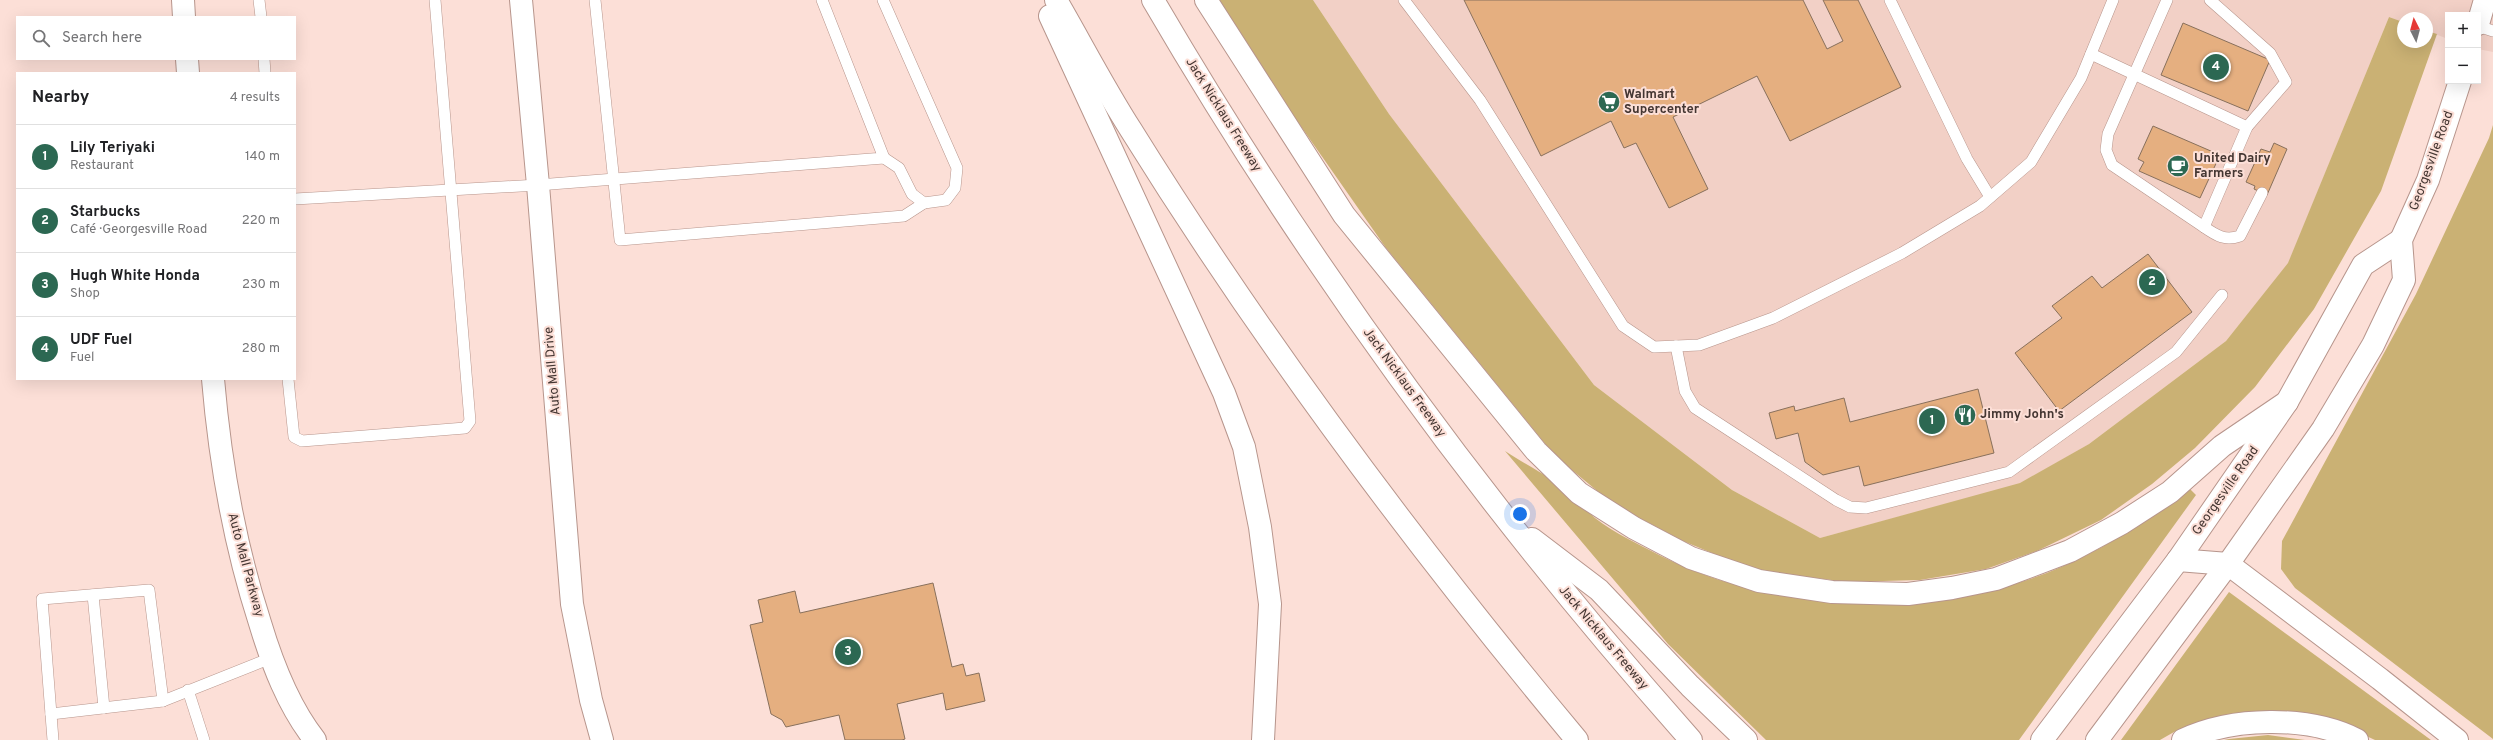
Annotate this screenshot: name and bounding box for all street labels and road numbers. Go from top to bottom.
street label: Jack Nicklaus Freeway [1181,55,1265,175]
street label: Georgesville Road [2407,109,2457,213]
street label: Jack Nicklaus Freeway [1359,325,1449,441]
street label: Auto Mall Drive [541,326,565,416]
street label: Georgesville Road [2189,443,2263,539]
street label: Auto Mall Parkway [223,511,267,619]
street label: Jack Nicklaus Freeway [1555,583,1651,693]

